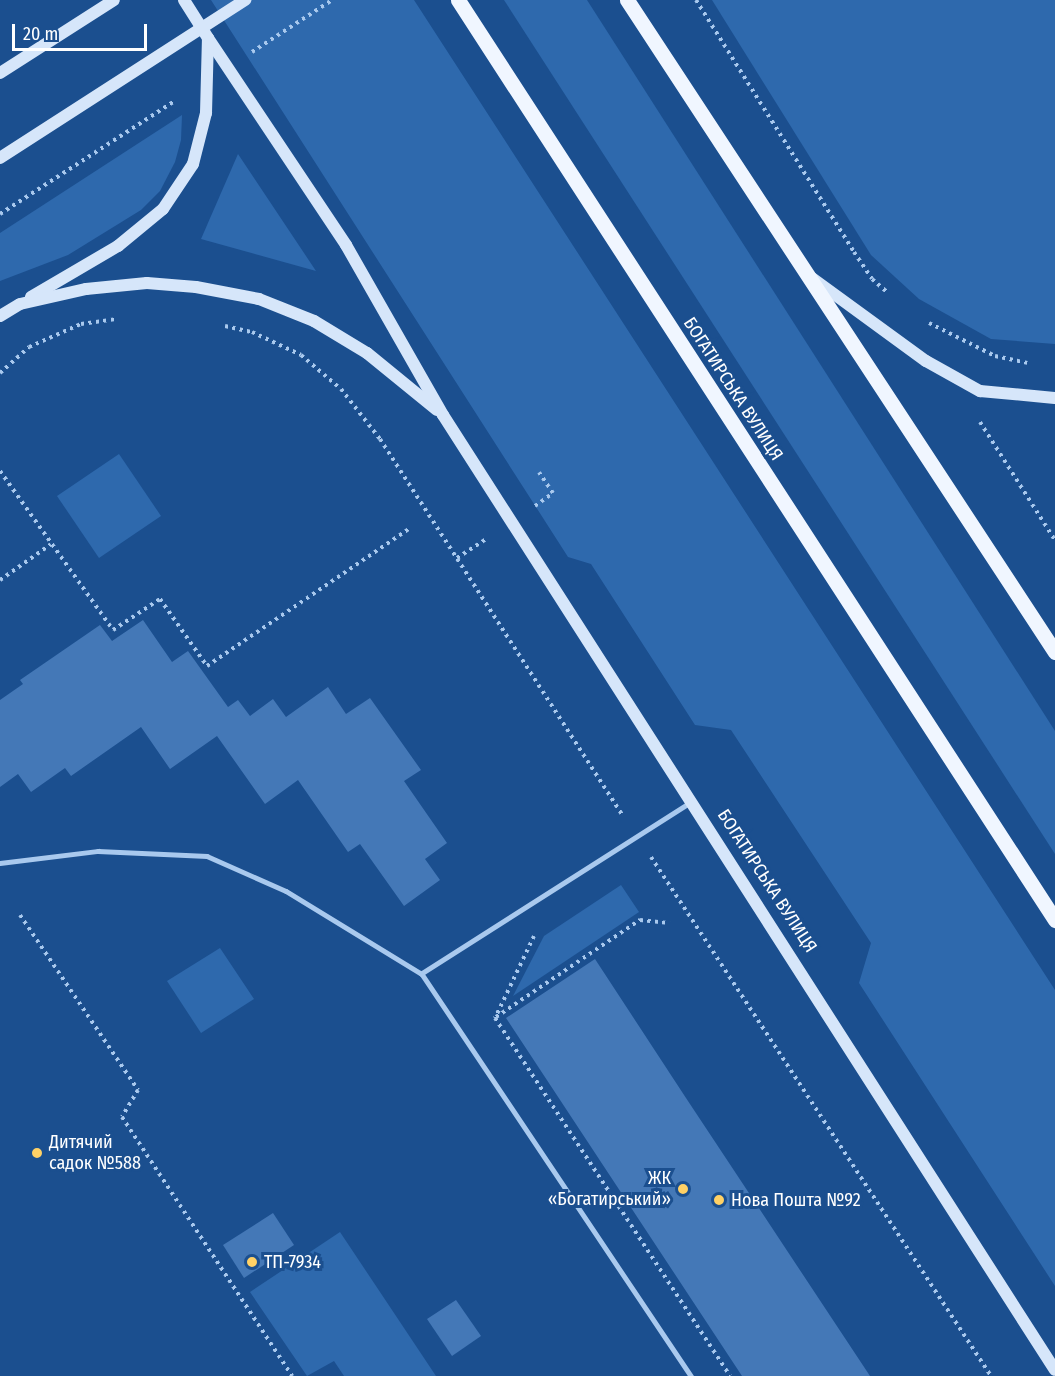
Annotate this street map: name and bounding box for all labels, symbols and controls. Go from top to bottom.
scale bar [15,12,150,50]
text: 20 m [23,23,58,45]
street label: БОГАТИРСЬКА ВУЛИЦЯ [679,313,787,465]
street label: БОГАТИРСЬКА ВУЛИЦЯ [713,805,821,957]
place label: Дитячий садок №588 [49,1132,141,1174]
marker: Дитячий садок №588 [30,1146,44,1160]
place label: ЖК «Богатирський» [548,1168,671,1210]
marker: ЖК «Богатирський» [676,1182,690,1196]
place label: Нова Пошта №92 [731,1189,861,1211]
marker: Нова Пошта №92 [712,1193,726,1207]
place label: ТП-7934 [264,1251,321,1273]
marker: ТП-7934 [245,1255,259,1269]

